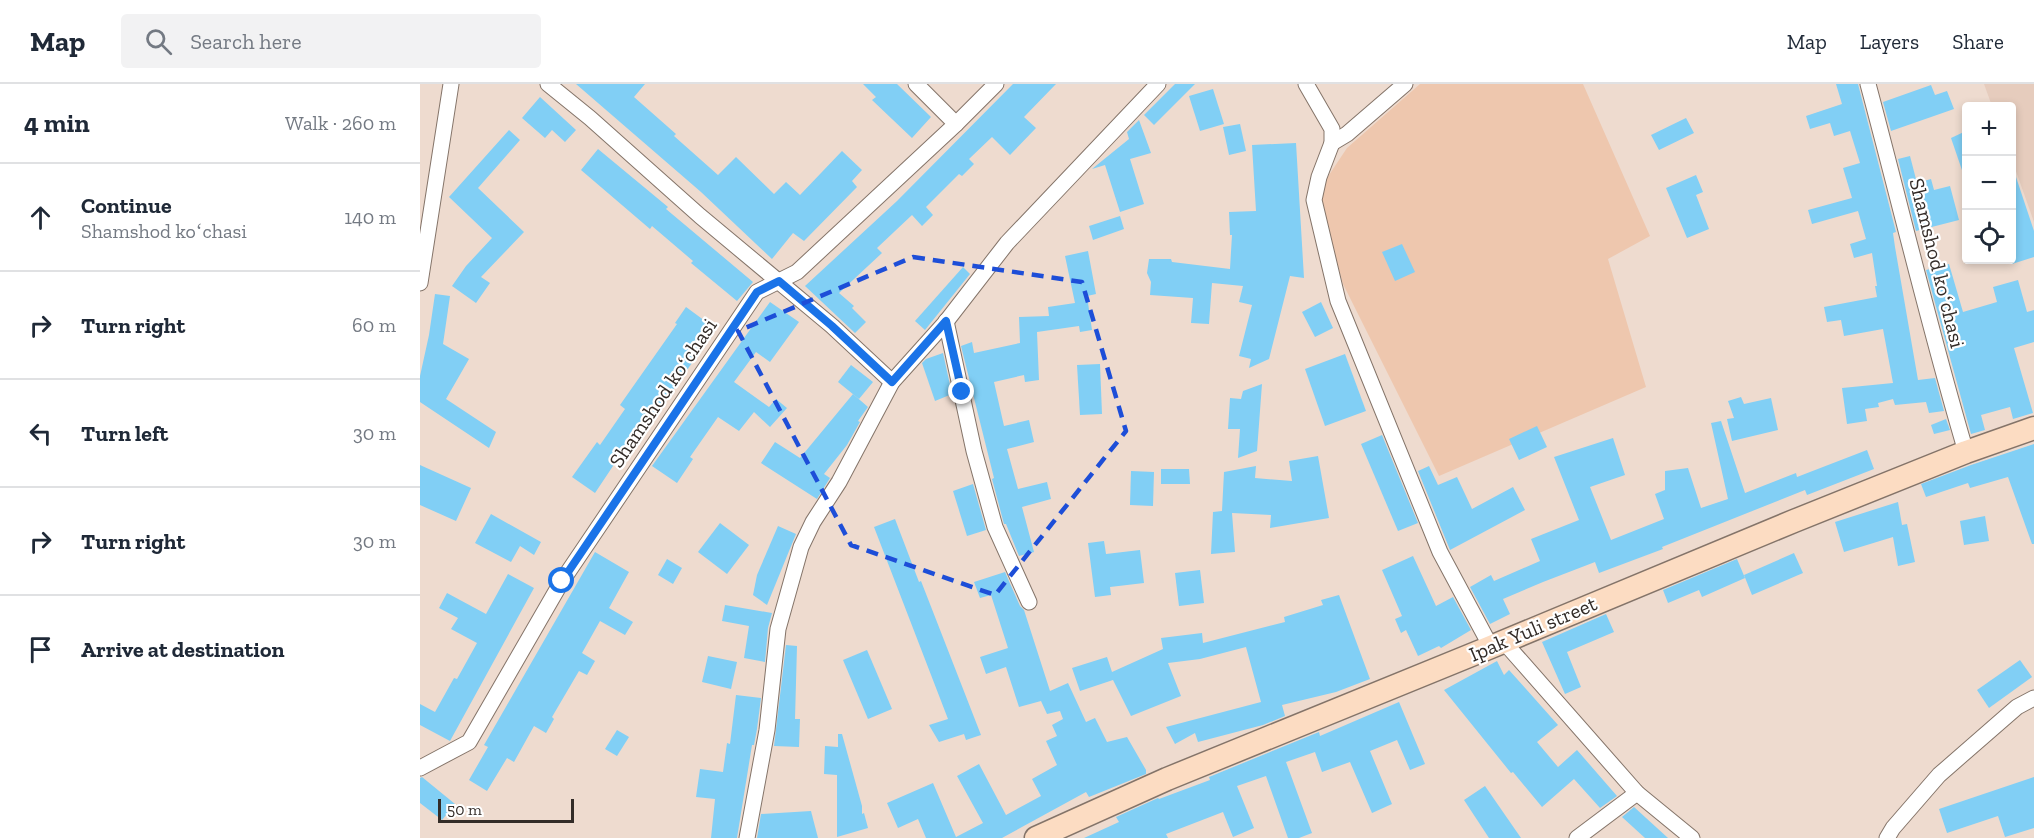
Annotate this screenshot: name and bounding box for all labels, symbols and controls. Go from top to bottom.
search box [121,14,541,68]
text: Map [30,25,85,58]
icon: search [142,25,175,58]
text: Search here [190,28,302,55]
text: Map [1787,29,1827,54]
text: Layers [1860,29,1919,54]
text: Share [1952,29,2004,54]
map controls [1962,102,2016,264]
button: + [1962,102,2016,156]
text: 4 min [24,107,90,139]
text: Walk · 260 m [285,111,396,135]
button: − [1962,156,2016,210]
street label: Shamshod koʻchasi [1904,175,1971,351]
text: Continue [81,192,172,219]
icon: ahead [24,201,57,234]
text: 140 m [344,205,396,229]
button: locate [1962,210,2016,264]
text: Shamshod koʻchasi [81,219,247,243]
icon: right [24,309,57,342]
text: Turn right [81,312,185,339]
text: 60 m [352,313,396,337]
street label: Shamshod koʻchasi [603,313,722,472]
route end [948,378,974,404]
icon: left [24,417,57,450]
text: Turn left [81,420,168,447]
text: 30 m [353,421,396,445]
icon: right [24,525,57,558]
text: Turn right [81,528,185,555]
text: 30 m [353,529,396,553]
route start [548,567,574,593]
street label: Ipak Yuli street [1465,590,1601,667]
icon: arrive [24,633,57,666]
text: Arrive at destination [81,636,284,663]
scale bar [438,796,574,824]
text: 50 m [447,800,482,819]

